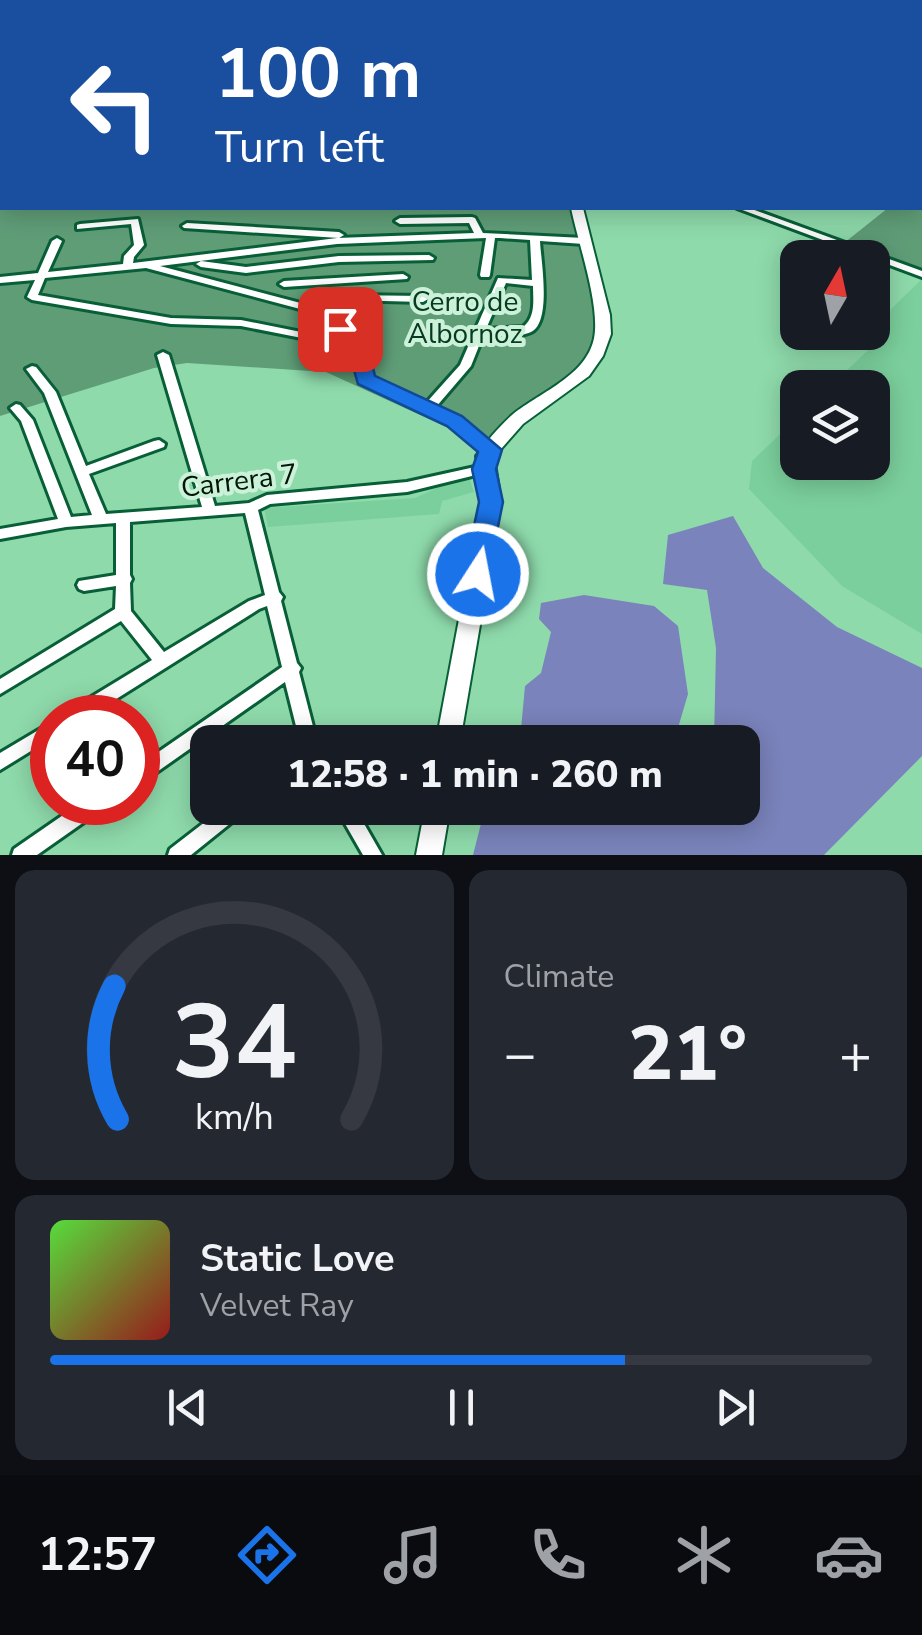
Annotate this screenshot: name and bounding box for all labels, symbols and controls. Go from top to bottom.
text: 100 m [215,26,421,122]
icon: left [50,40,180,170]
text: Turn left [215,117,384,178]
north arrow [780,240,890,350]
map controls [780,240,890,480]
park label: Cerro de Albornoz [408,283,522,353]
pin [298,287,383,372]
icon: arrive [313,302,368,357]
button: layers [780,370,890,480]
street label: Carrera 7 [179,455,299,507]
position arrow [426,522,530,626]
speed limit sign: 40 [30,695,160,825]
text: 12:58 · 1 min · 260 m [287,749,663,800]
text: Climate [504,955,614,998]
text: 34 [172,972,297,1114]
text: 21° [628,1003,747,1105]
text: − [504,1017,537,1092]
text: + [839,1017,872,1092]
text: km/h [195,1093,274,1142]
text: Static Love [200,1233,395,1284]
text: Velvet Ray [200,1284,354,1327]
icon: previous [160,1380,215,1435]
icon: pause [434,1380,489,1435]
icon: next [708,1380,763,1435]
icon: directions [232,1520,302,1590]
icon: music [378,1520,448,1590]
icon: phone [523,1520,593,1590]
icon: climate [669,1520,739,1590]
icon: car [814,1520,884,1590]
text: 12:57 [38,1525,157,1586]

